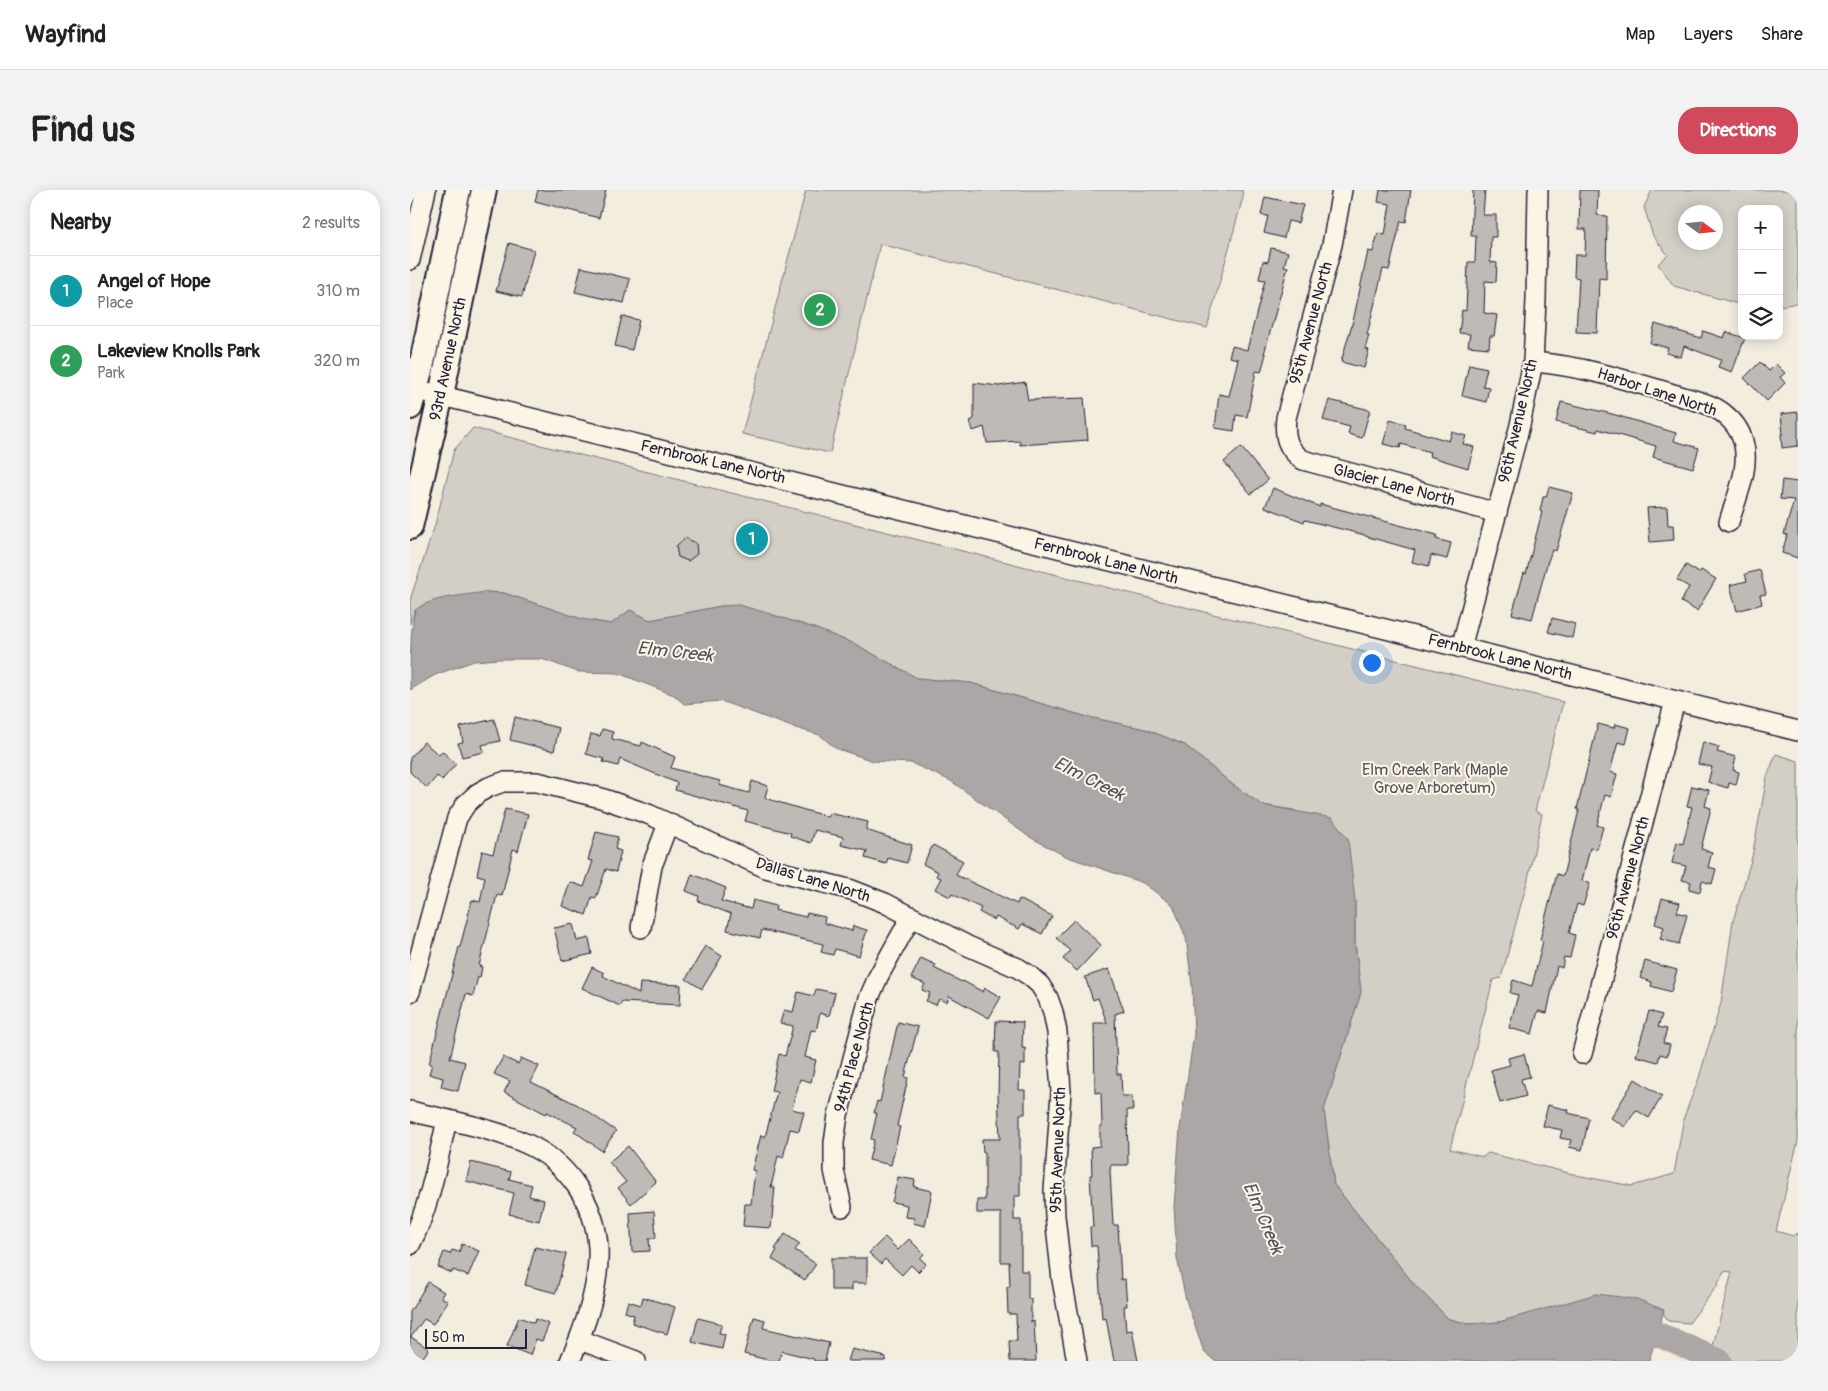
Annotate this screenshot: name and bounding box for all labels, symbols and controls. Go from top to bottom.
text: Wayfind [25,20,106,49]
text: Map [1626,23,1655,46]
text: Layers [1683,23,1733,46]
text: Share [1761,23,1803,46]
button: Directions [1678,107,1798,154]
text: Find us [30,108,135,152]
north arrow [1678,205,1723,250]
map controls [1738,205,1783,340]
button: + [1738,205,1783,250]
text: Nearby [50,209,111,236]
text: 2 results [302,213,360,233]
button: − [1738,250,1783,295]
street label: 95th Avenue North [1285,260,1337,386]
text: Angel of Hope [97,269,210,293]
text: 1 [63,281,69,301]
text: 310 m [316,281,360,301]
pin: 2 [804,291,836,329]
text: Place [97,293,133,313]
street label: 93rd Avenue North [425,295,471,423]
button: layers [1738,295,1783,340]
text: Lakeview Knolls Park [97,339,260,363]
text: 2 [62,351,70,371]
text: 320 m [314,351,360,371]
street label: 96th Avenue North [1494,357,1542,485]
text: Park [97,363,125,383]
street label: Harbor Lane North [1595,363,1719,421]
street label: Fernbrook Lane North [639,436,787,488]
street label: Glacier Lane North [1331,459,1457,511]
pin: 1 [736,520,768,558]
street label: Fernbrook Lane North [1032,533,1180,589]
street label: Fernbrook Lane North [1426,629,1574,685]
water label: Elm Creek [636,637,715,668]
your location [1359,650,1385,676]
water label: Elm Creek [1050,752,1129,807]
park label: Elm Creek Park (Maple Grove Arboretum) [1362,760,1508,798]
street label: 96th Avenue North [1602,814,1654,942]
street label: Dallas Lane North [753,853,873,907]
street label: 94th Place North [830,1000,878,1114]
street label: 95th Avenue North [1046,1087,1070,1213]
water label: Elm Creek [1238,1179,1289,1259]
scale bar [425,1326,528,1349]
text: 50 m [432,1329,465,1346]

